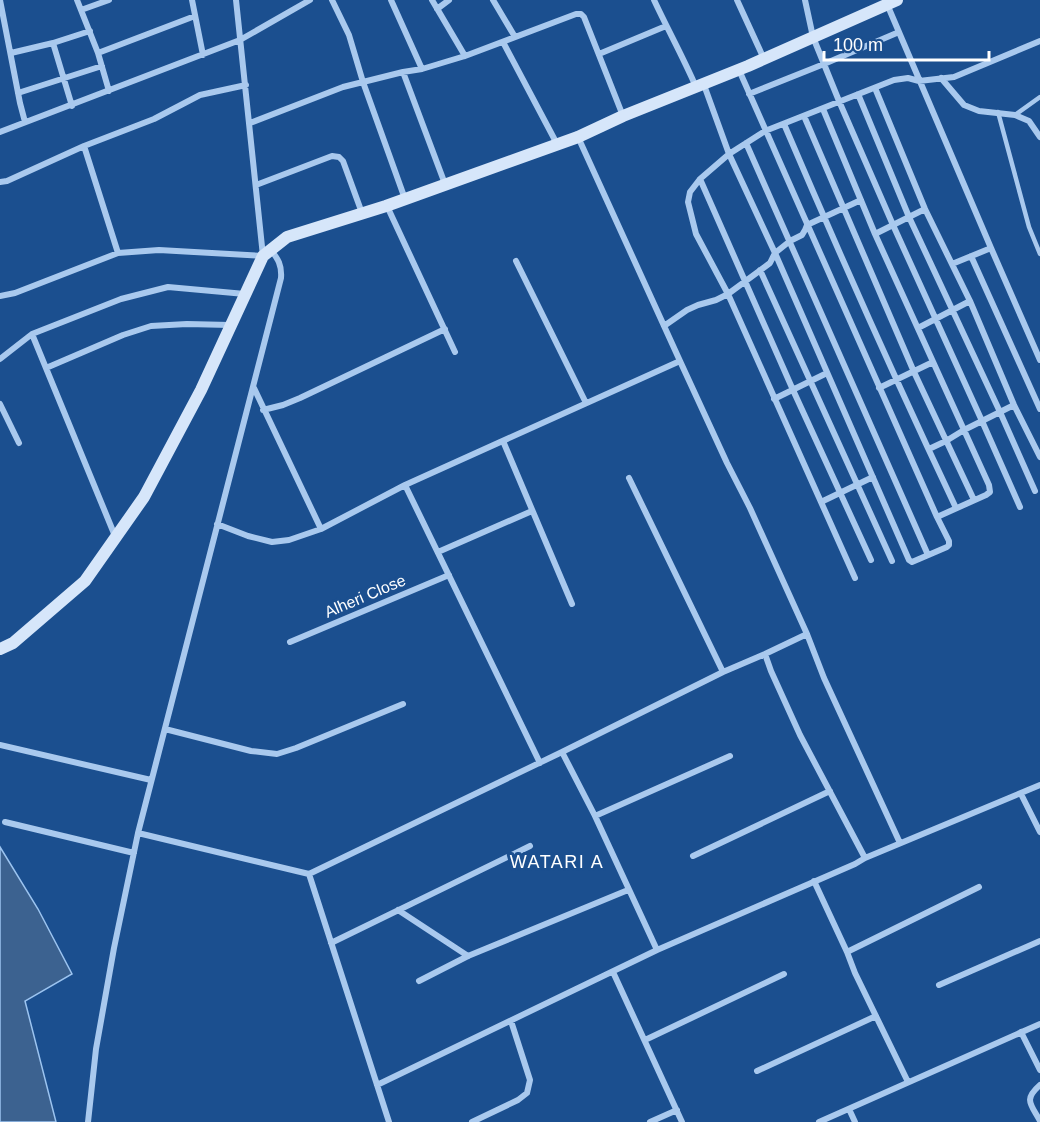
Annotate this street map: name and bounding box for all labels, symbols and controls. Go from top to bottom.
scale bar [824,24,989,62]
text: 100 m [833,35,883,55]
street label: Alheri Close [322,571,408,621]
district label: WATARI A [510,852,604,872]

